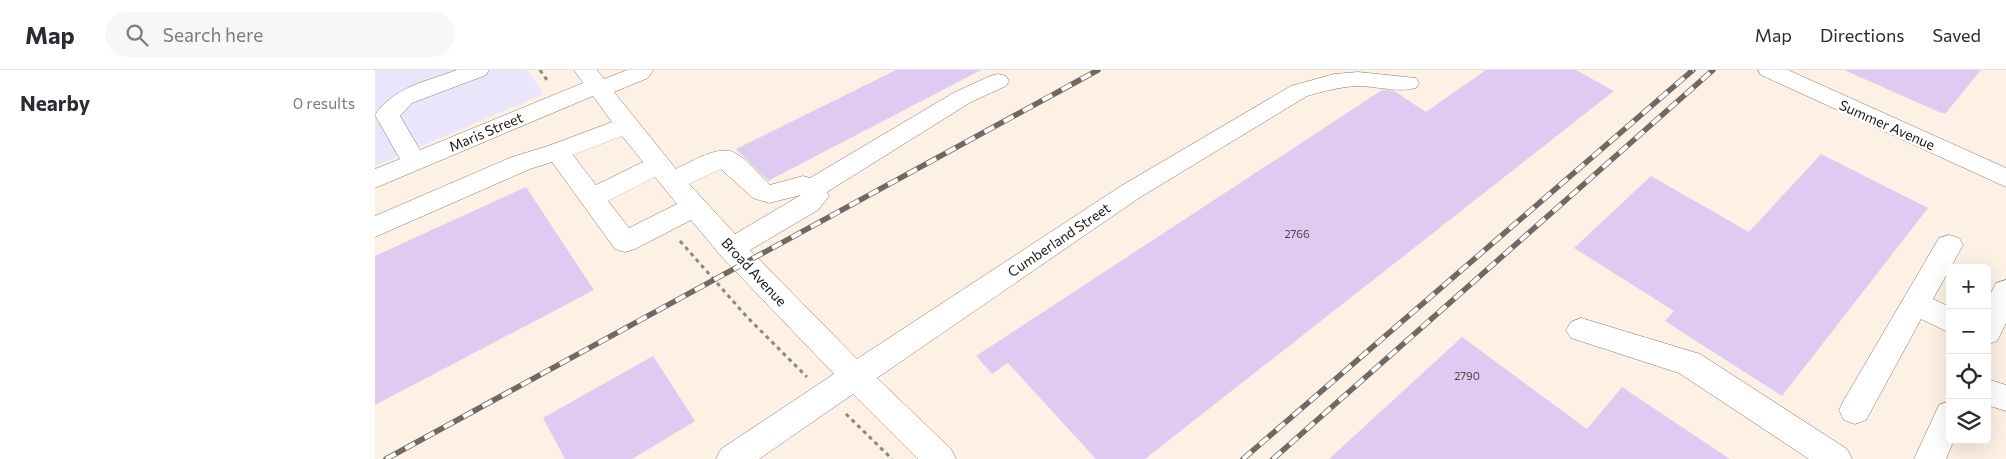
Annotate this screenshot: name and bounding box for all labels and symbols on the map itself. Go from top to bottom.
street label: Summer Avenue [1837,96,1938,153]
street label: Maris Street [446,108,525,155]
street label: Cumberland Street [1004,199,1113,280]
house number: 2766 [1284,227,1310,240]
street label: Broad Avenue [718,234,790,309]
house number: 2790 [1454,369,1480,382]

